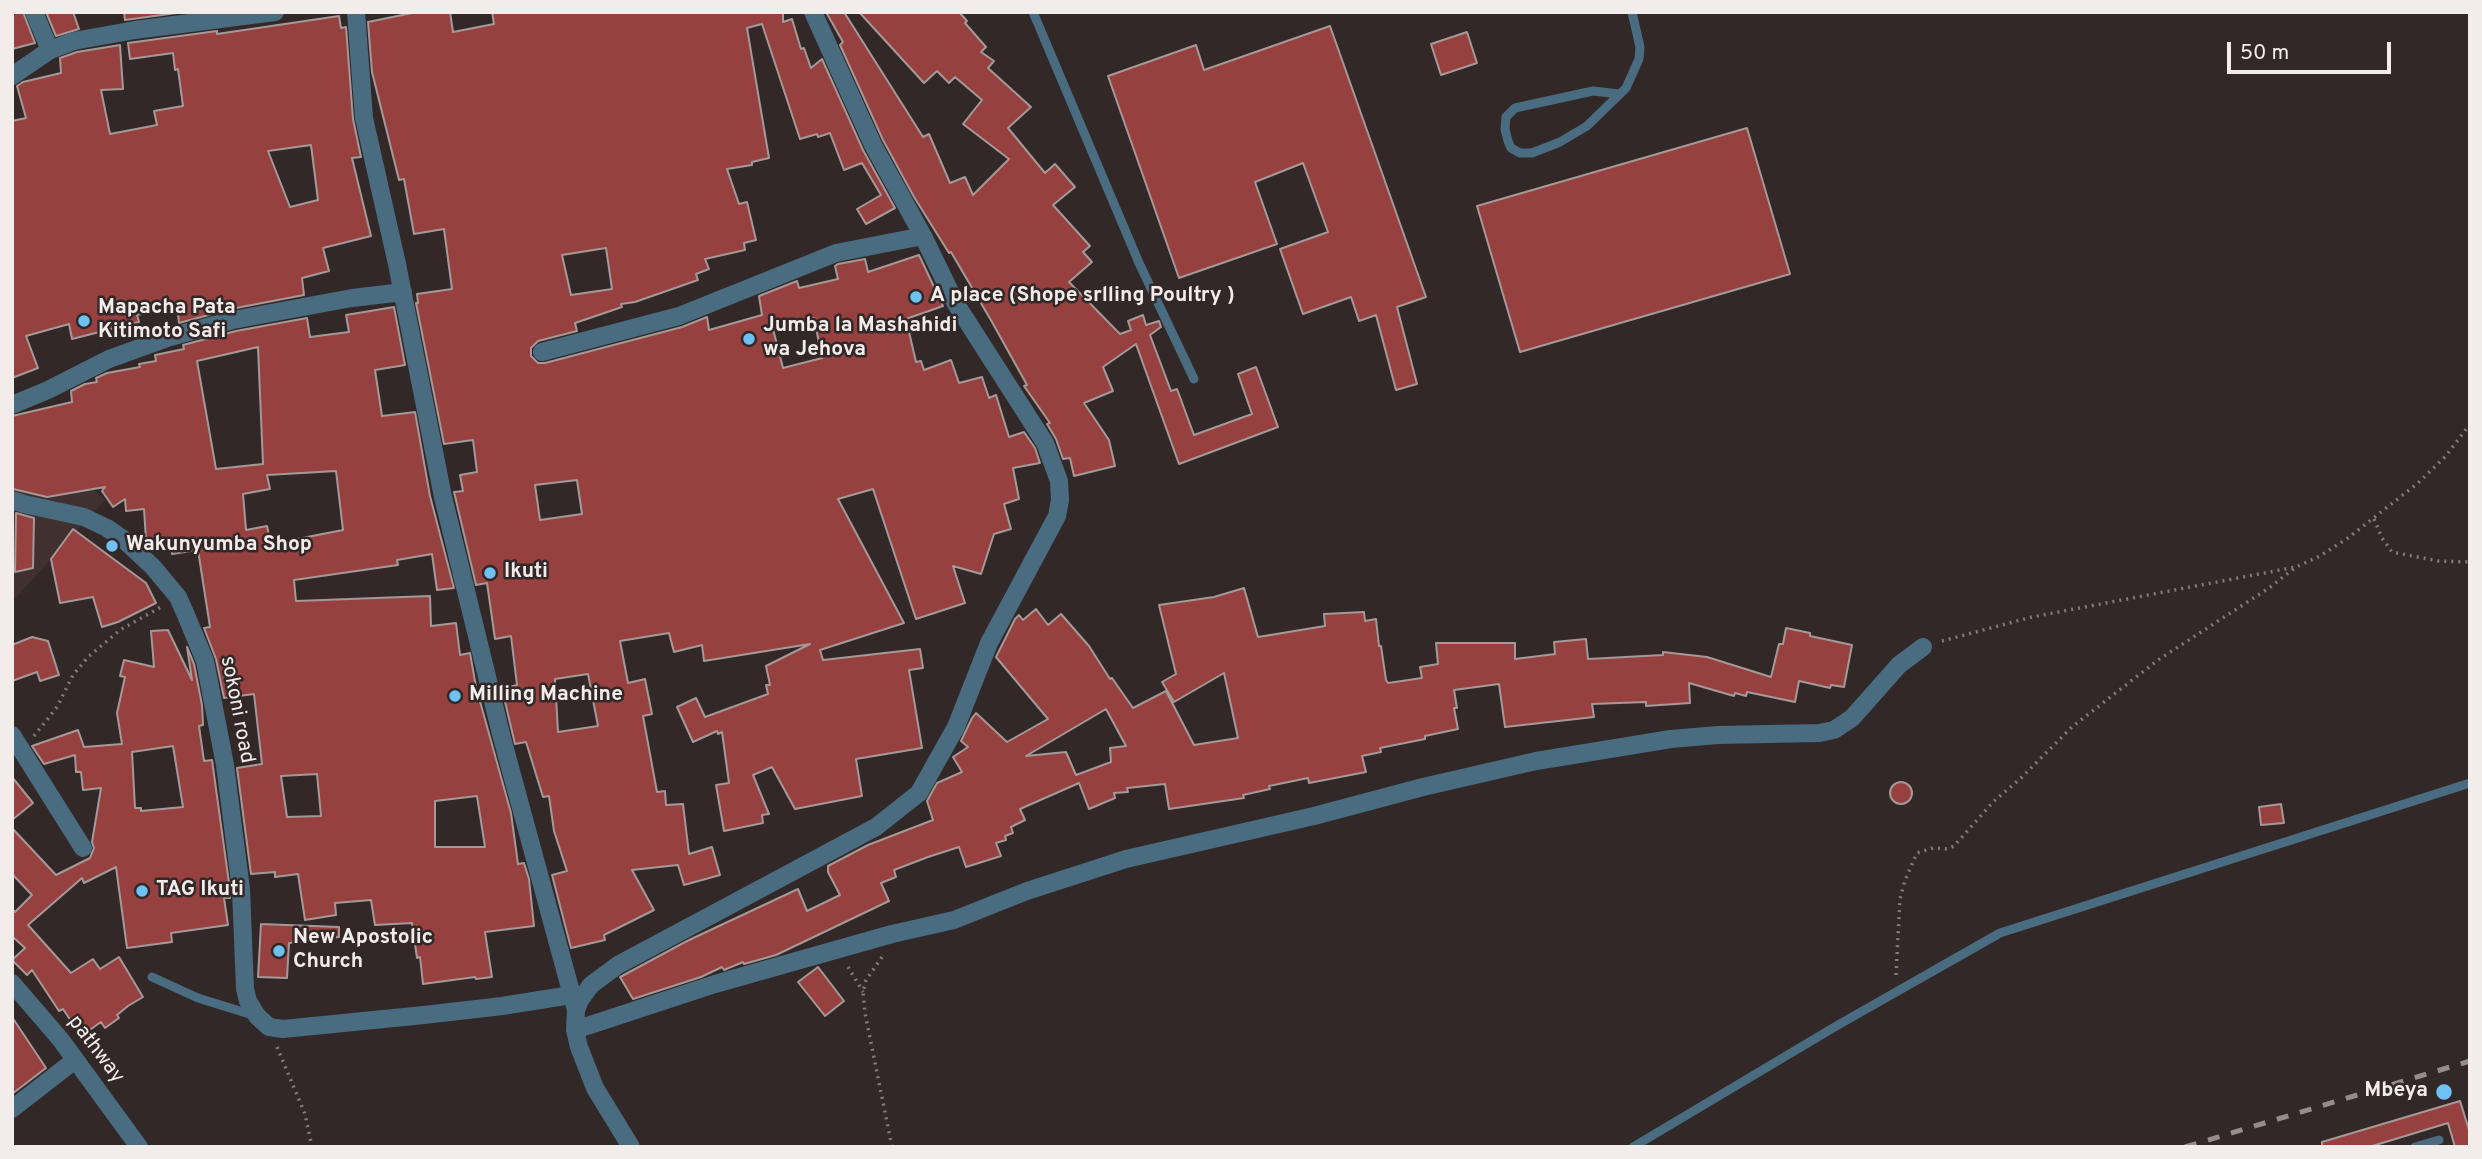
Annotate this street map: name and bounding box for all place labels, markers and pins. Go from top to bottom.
place label: A place (Shope srlling Poultry ) [930,284,1235,310]
marker: A place (Shope srlling Poultry ) [908,289,924,305]
place label: Mapacha Pata Kitimoto Safi [98,296,236,346]
marker: Mapacha Pata Kitimoto Safi [76,313,92,329]
place label: Jumba la Mashahidi wa Jehova [763,314,957,364]
marker: Jumba la Mashahidi wa Jehova [741,331,757,347]
place label: Wakunyumba Shop [126,533,312,559]
marker: Wakunyumba Shop [104,538,120,554]
place label: Ikuti [504,560,548,586]
marker: Ikuti [482,565,498,581]
place label: Milling Machine [469,683,623,709]
marker: Milling Machine [447,688,463,704]
place label: TAG Ikuti [156,878,244,904]
marker: TAG Ikuti [134,883,150,899]
place label: New Apostolic Church [293,926,433,976]
marker: New Apostolic Church [271,943,287,959]
place label: Mbeya [2364,1079,2428,1105]
marker: Mbeya [2434,1082,2454,1102]

